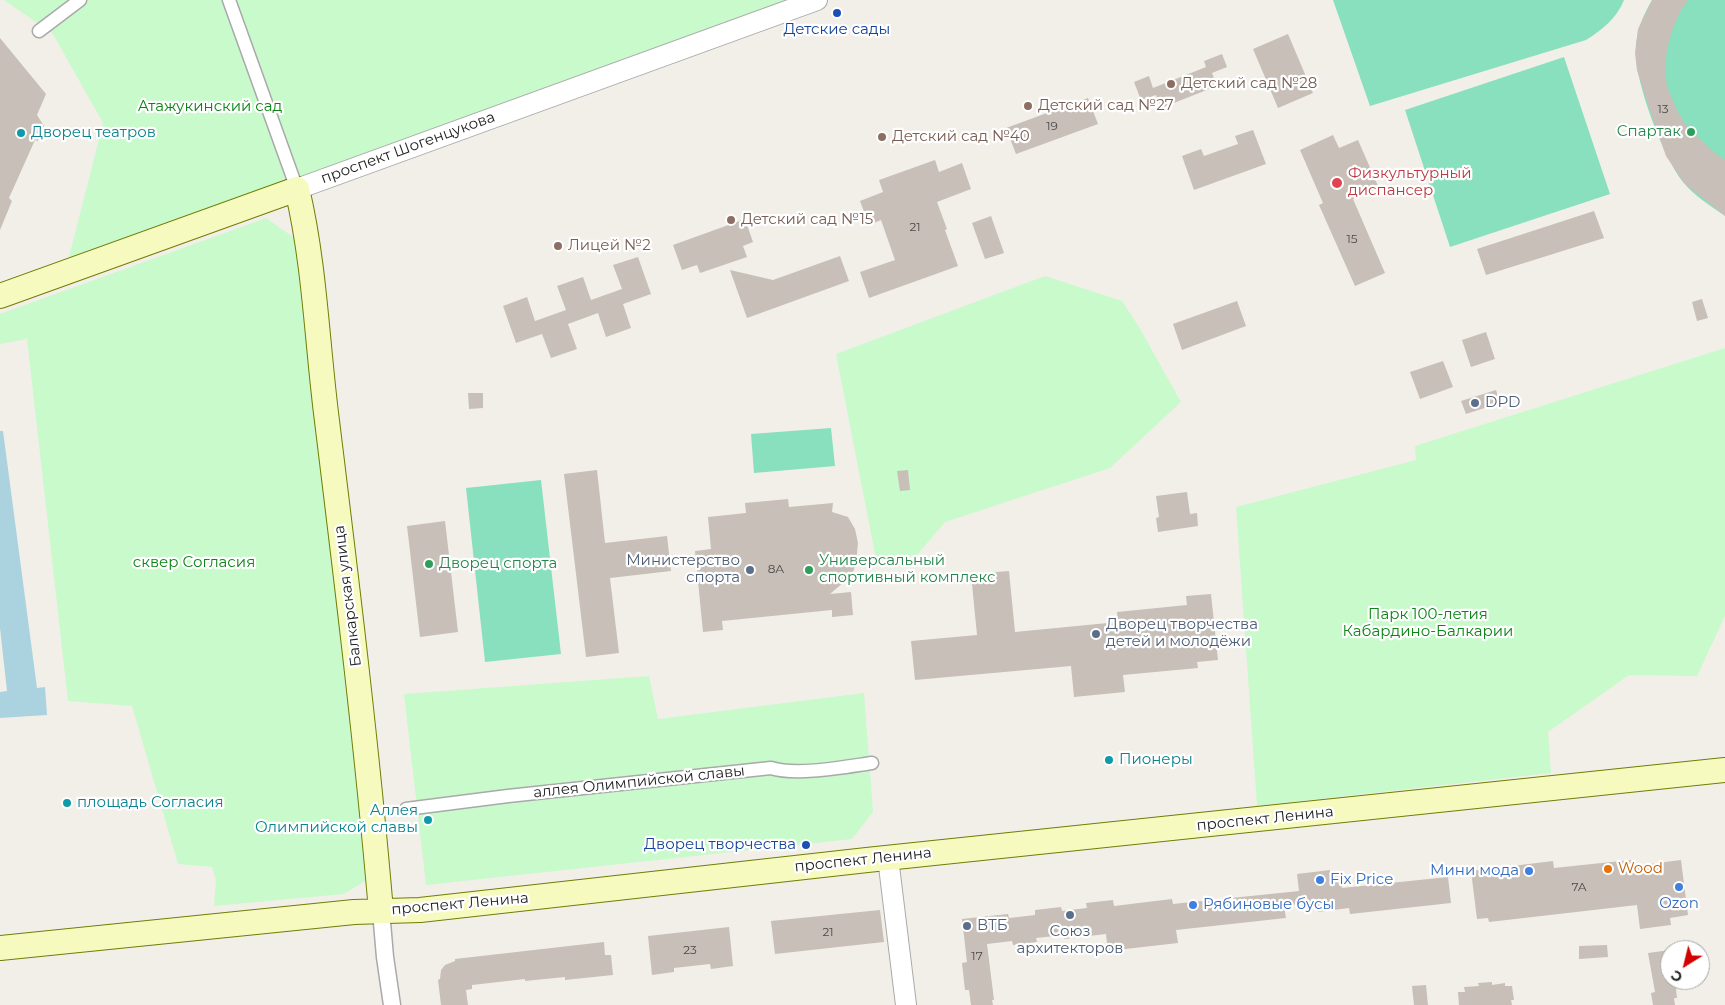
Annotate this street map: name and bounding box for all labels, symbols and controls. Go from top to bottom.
marker: Детские сады [831,7,843,19]
place label: Детские сады [784,21,890,39]
place label: Детский сад №28 [1181,75,1317,93]
marker: Детский сад №28 [1165,78,1177,90]
place label: Детский сад №27 [1038,97,1174,115]
park label: Атажукинский сад [138,98,282,116]
marker: Детский сад №27 [1022,100,1034,112]
house number: 13 [1657,102,1669,116]
street label: проспект Шогенцукова [318,108,498,188]
house number: 19 [1046,119,1058,133]
place label: Спартак [1617,123,1681,141]
place label: Дворец театров [31,124,156,142]
marker: Спартак [1685,126,1697,138]
marker: Дворец театров [15,127,27,139]
place label: Детский сад №40 [892,128,1030,146]
marker: Детский сад №40 [876,131,888,143]
place label: Физкультурный диспансер [1348,165,1472,200]
marker: Физкультурный диспансер [1330,176,1344,190]
place label: Детский сад №15 [741,211,873,229]
marker: Детский сад №15 [725,214,737,226]
house number: 21 [909,220,921,234]
house number: 15 [1346,232,1358,246]
place label: Лицей №2 [568,237,651,255]
marker: Лицей №2 [552,240,564,252]
place label: DPD [1485,394,1520,412]
marker: DPD [1469,397,1481,409]
street label: Балкарская улица [330,524,366,668]
place label: Министерство спорта [626,552,740,587]
place label: Универсальный спортивный комплекс [819,552,995,587]
park label: сквер Согласия [133,554,255,572]
place label: Дворец спорта [439,555,557,573]
marker: Дворец спорта [423,558,435,570]
house number: 8А [768,562,784,576]
marker: Министерство спорта [744,564,756,576]
marker: Универсальный спортивный комплекс [803,564,815,576]
park label: Парк 100-летия Кабардино-Балкарии [1343,606,1513,641]
place label: Дворец творчества детей и молодёжи [1106,616,1258,651]
marker: Дворец творчества детей и молодёжи [1090,628,1102,640]
place label: Пионеры [1119,751,1193,769]
marker: Пионеры [1103,754,1115,766]
street label: аллея Олимпийской славы [532,762,746,802]
place label: площадь Согласия [77,794,224,812]
marker: площадь Согласия [61,797,73,809]
place label: Аллея Олимпийской славы [255,802,418,837]
street label: проспект Ленина [1196,803,1334,835]
marker: Аллея Олимпийской славы [422,814,434,826]
place label: Дворец творчества [644,836,796,854]
marker: Дворец творчества [800,839,812,851]
street label: проспект Ленина [794,844,932,876]
place label: Wood [1618,860,1663,878]
place label: Мини мода [1430,862,1519,880]
marker: Wood [1602,863,1614,875]
marker: Мини мода [1523,865,1535,877]
place label: Fix Price [1330,871,1393,889]
marker: Fix Price [1314,874,1326,886]
house number: 7А [1571,880,1587,894]
marker: Ozon [1673,881,1685,893]
street label: проспект Ленина [391,889,529,919]
place label: Ozon [1659,895,1699,913]
place label: Рябиновые бусы [1203,896,1334,914]
marker: Рябиновые бусы [1187,899,1199,911]
marker: Союз архитекторов [1064,909,1076,921]
place label: ВТБ [977,917,1008,935]
marker: ВТБ [961,920,973,932]
place label: Союз архитекторов [1017,923,1123,958]
house number: 21 [822,925,834,939]
north arrow [1660,940,1710,990]
house number: 23 [683,943,697,957]
house number: 17 [971,949,983,963]
text: С [1667,966,1686,987]

